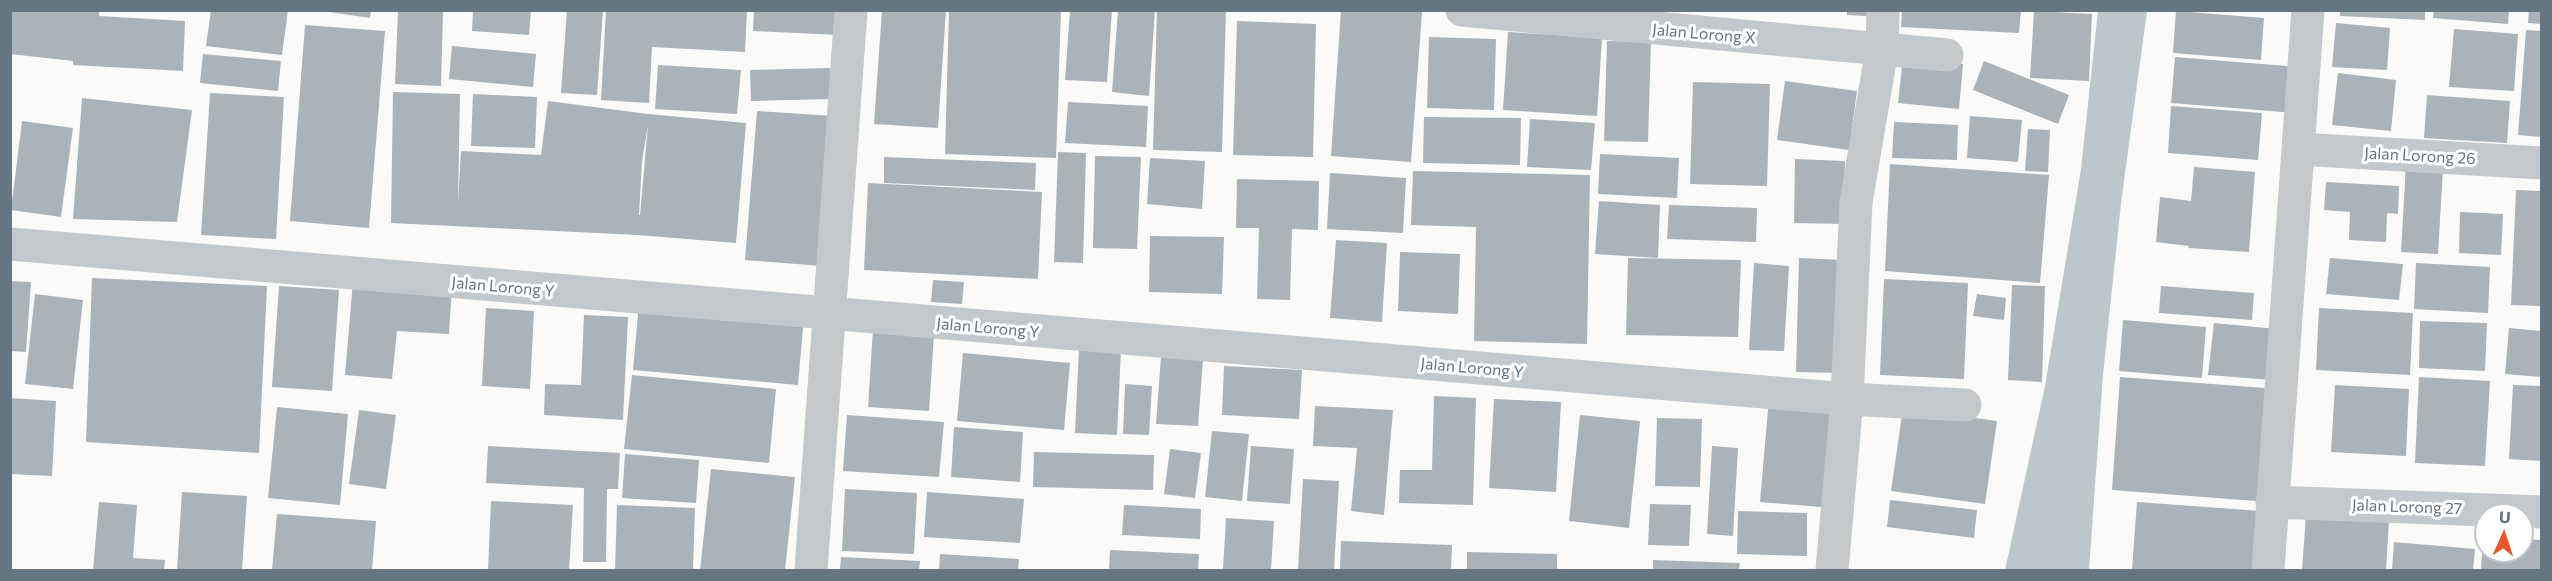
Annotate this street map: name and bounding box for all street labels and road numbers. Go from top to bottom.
street label: Jalan Lorong X [1651,20,1757,48]
street label: Jalan Lorong 26 [2364,143,2476,169]
street label: Jalan Lorong Y [451,273,555,301]
street label: Jalan Lorong Y [936,314,1040,342]
street label: Jalan Lorong Y [1420,354,1524,382]
street label: Jalan Lorong 27 [2352,495,2462,519]

